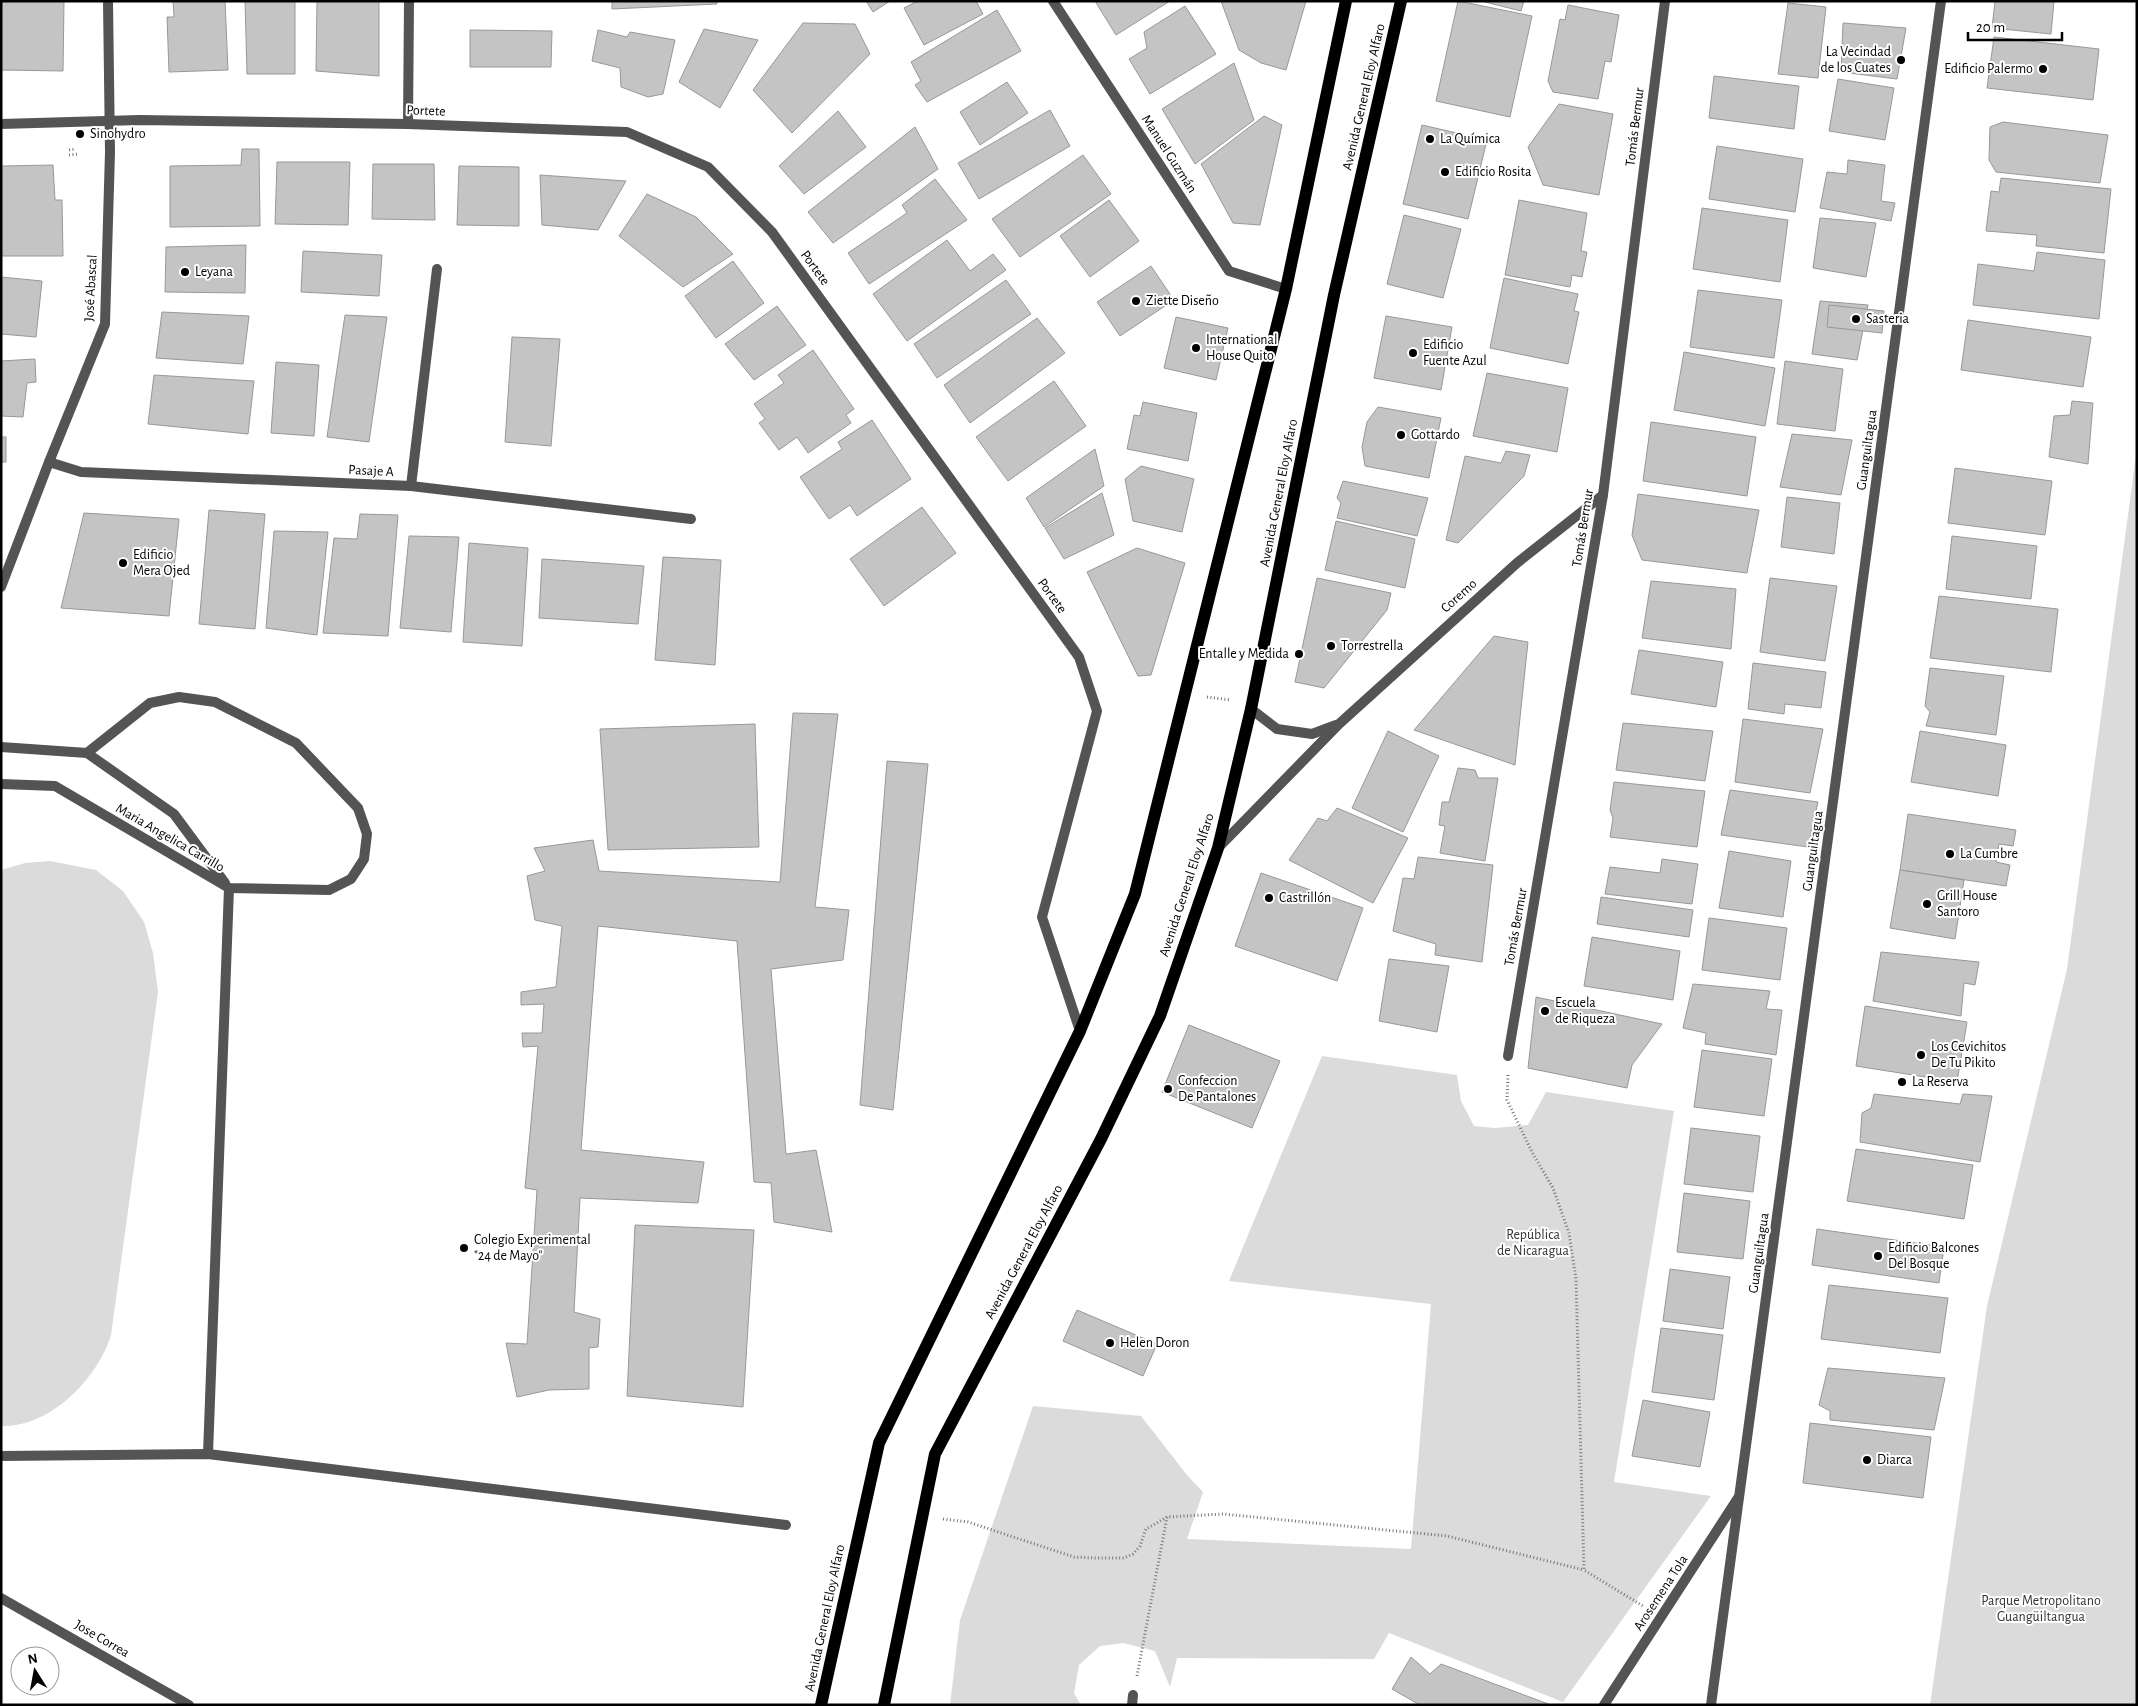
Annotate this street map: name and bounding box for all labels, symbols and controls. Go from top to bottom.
scale bar [1968,10,2062,42]
text: 20 m [1976,20,2005,35]
street label: Avenida General Eloy Alfaro [1340,22,1388,172]
place label: La Vecindad de los Cuates [1821,45,1891,75]
marker: La Vecindad de los Cuates [1895,54,1907,66]
place label: Edificio Palermo [1944,62,2033,76]
marker: Edificio Palermo [2037,63,2049,75]
street label: Tomás Bermur [1623,87,1647,167]
street label: Portete [406,103,446,119]
street label: Manuel Guzmán [1139,113,1199,195]
place label: Sinohydro [90,127,146,141]
marker: Sinohydro [74,128,86,140]
place label: La Química [1440,132,1501,146]
marker: La Química [1424,133,1436,145]
place label: Edificio Rosita [1455,165,1532,179]
marker: Edificio Rosita [1439,166,1451,178]
street label: Portete [798,248,832,288]
street label: José Abascal [82,254,100,322]
place label: Leyana [195,265,233,279]
marker: Leyana [179,266,191,278]
place label: Ziette Diseño [1146,294,1219,308]
marker: Ziette Diseño [1130,295,1142,307]
place label: Sasteria [1866,312,1910,326]
marker: Sasteria [1850,313,1862,325]
place label: International House Quito [1206,333,1278,363]
place label: Edificio Fuente Azul [1423,338,1487,368]
marker: International House Quito [1190,342,1202,354]
marker: Edificio Fuente Azul [1407,347,1419,359]
street label: Guanguiltagua [1854,408,1880,491]
street label: Avenida General Eloy Alfaro [1258,418,1300,568]
place label: Gottardo [1411,428,1460,442]
marker: Gottardo [1395,429,1407,441]
street label: Pasaje A [348,463,394,479]
street label: Tomás Bermur [1570,487,1596,568]
place label: Edificio Mera Ojed [133,548,190,578]
marker: Edificio Mera Ojed [117,557,129,569]
street label: Portete [1035,576,1069,616]
street label: Coremo [1438,576,1480,616]
place label: Torrestrella [1341,639,1404,653]
marker: Torrestrella [1325,640,1337,652]
place label: Entalle y Medida [1199,647,1290,661]
marker: Entalle y Medida [1293,648,1305,660]
street label: Maria Angelica Carrillo [113,801,227,875]
street label: Guanguiltagua [1800,809,1826,892]
street label: Avenida General Eloy Alfaro [1157,811,1217,959]
place label: La Cumbre [1960,847,2018,861]
marker: La Cumbre [1944,848,1956,860]
street label: Tomás Bermur [1502,886,1530,967]
place label: Grill House Santoro [1937,889,1997,919]
place label: Castrillón [1279,891,1331,905]
marker: Castrillón [1263,892,1275,904]
marker: Grill House Santoro [1921,898,1933,910]
place label: Escuela de Riqueza [1555,996,1616,1026]
marker: Escuela de Riqueza [1539,1005,1551,1017]
place label: Los Cevichitos De Tu Pikito [1931,1040,2006,1070]
marker: Los Cevichitos De Tu Pikito [1915,1049,1927,1061]
place label: Confeccion De Pantalones [1178,1074,1256,1104]
place label: La Reserva [1912,1075,1969,1089]
marker: La Reserva [1896,1076,1908,1088]
marker: Confeccion De Pantalones [1162,1083,1174,1095]
street label: Avenida General Eloy Alfaro [983,1182,1065,1322]
street label: Guanguiltagua [1746,1211,1772,1294]
park label: República de Nicaragua [1497,1228,1569,1258]
place label: Colegio Experimental "24 de Mayo" [474,1233,591,1263]
place label: Edificio Balcones Del Bosque [1888,1241,1979,1271]
marker: Colegio Experimental "24 de Mayo" [458,1242,470,1254]
marker: Edificio Balcones Del Bosque [1872,1250,1884,1262]
place label: Helen Doron [1120,1336,1189,1350]
marker: Helen Doron [1104,1337,1116,1349]
place label: Diarca [1877,1453,1913,1467]
marker: Diarca [1861,1454,1873,1466]
street label: Avenida General Eloy Alfaro [803,1543,847,1693]
street label: Arosemena Tola [1631,1552,1691,1633]
park label: Parque Metropolitano Guangüiltangua [1981,1594,2101,1624]
street label: Jose Correa [72,1618,132,1660]
north arrow [10,1646,60,1696]
text: N [27,1651,39,1667]

